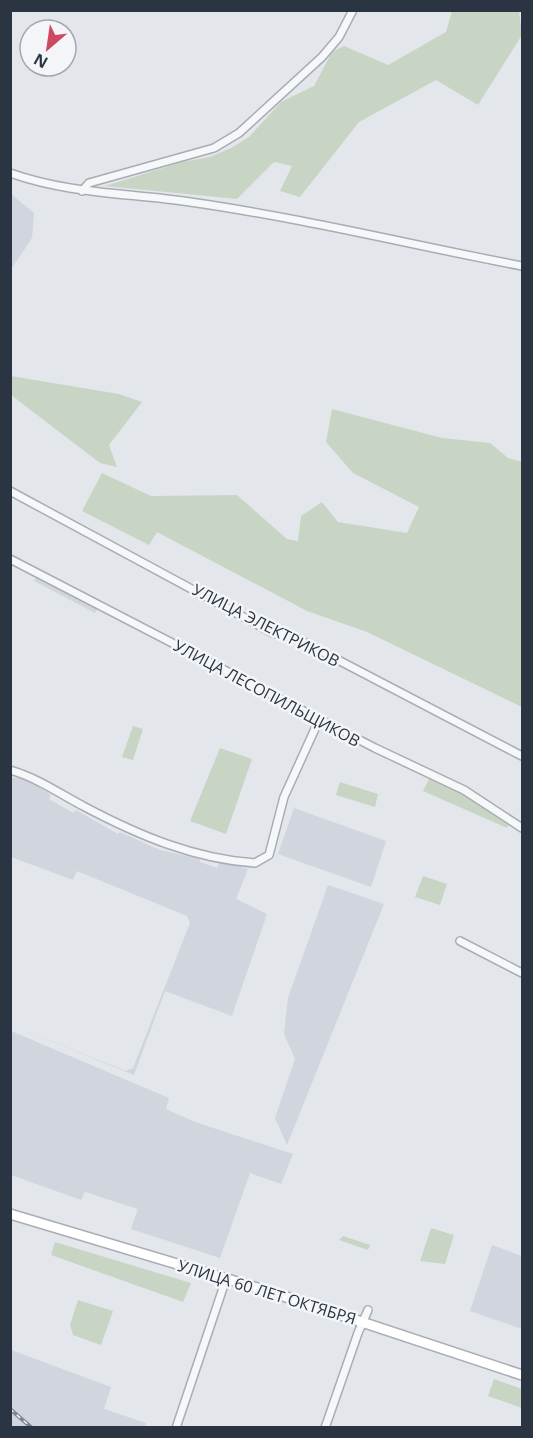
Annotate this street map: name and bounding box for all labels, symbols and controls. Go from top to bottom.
north arrow [18,18,78,78]
text: N [30,48,52,74]
street label: УЛИЦА ЭЛЕКТРИКОВ [189,578,343,672]
street label: УЛИЦА ЛЕСОПИЛЬЩИКОВ [170,634,364,752]
street label: УЛИЦА 60 ЛЕТ ОКТЯБРЯ [175,1254,359,1330]

